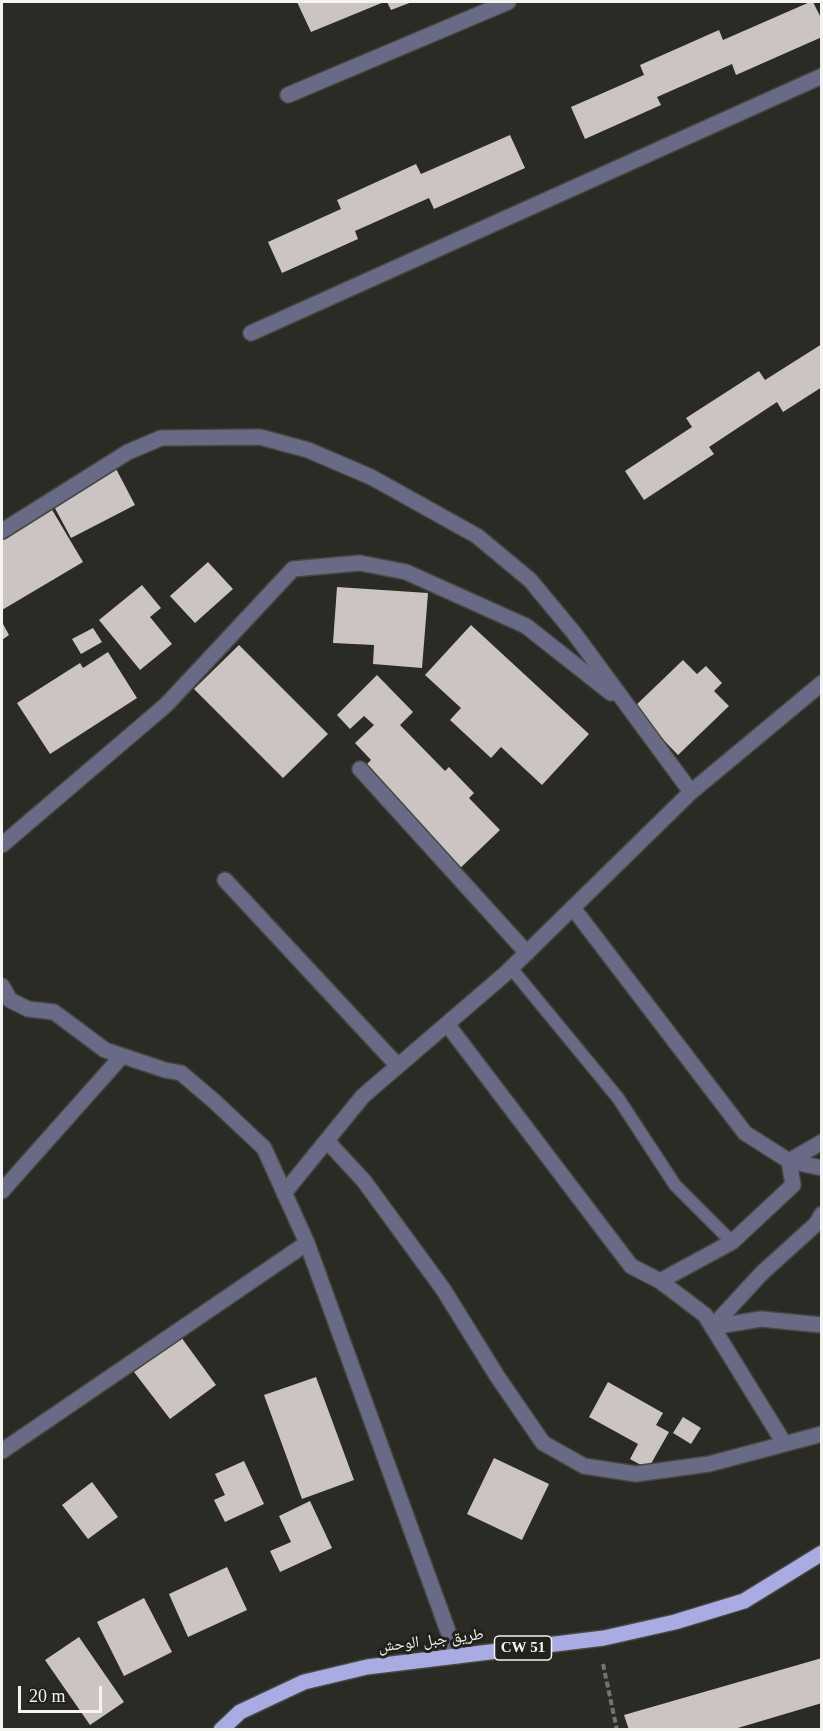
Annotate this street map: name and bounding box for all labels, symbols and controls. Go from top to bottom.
street label: طريق جبل الوحش [377,1625,485,1657]
road number: CW 51 [494,1636,552,1660]
scale bar [21,1674,105,1712]
text: 20 m [29,1686,66,1706]

